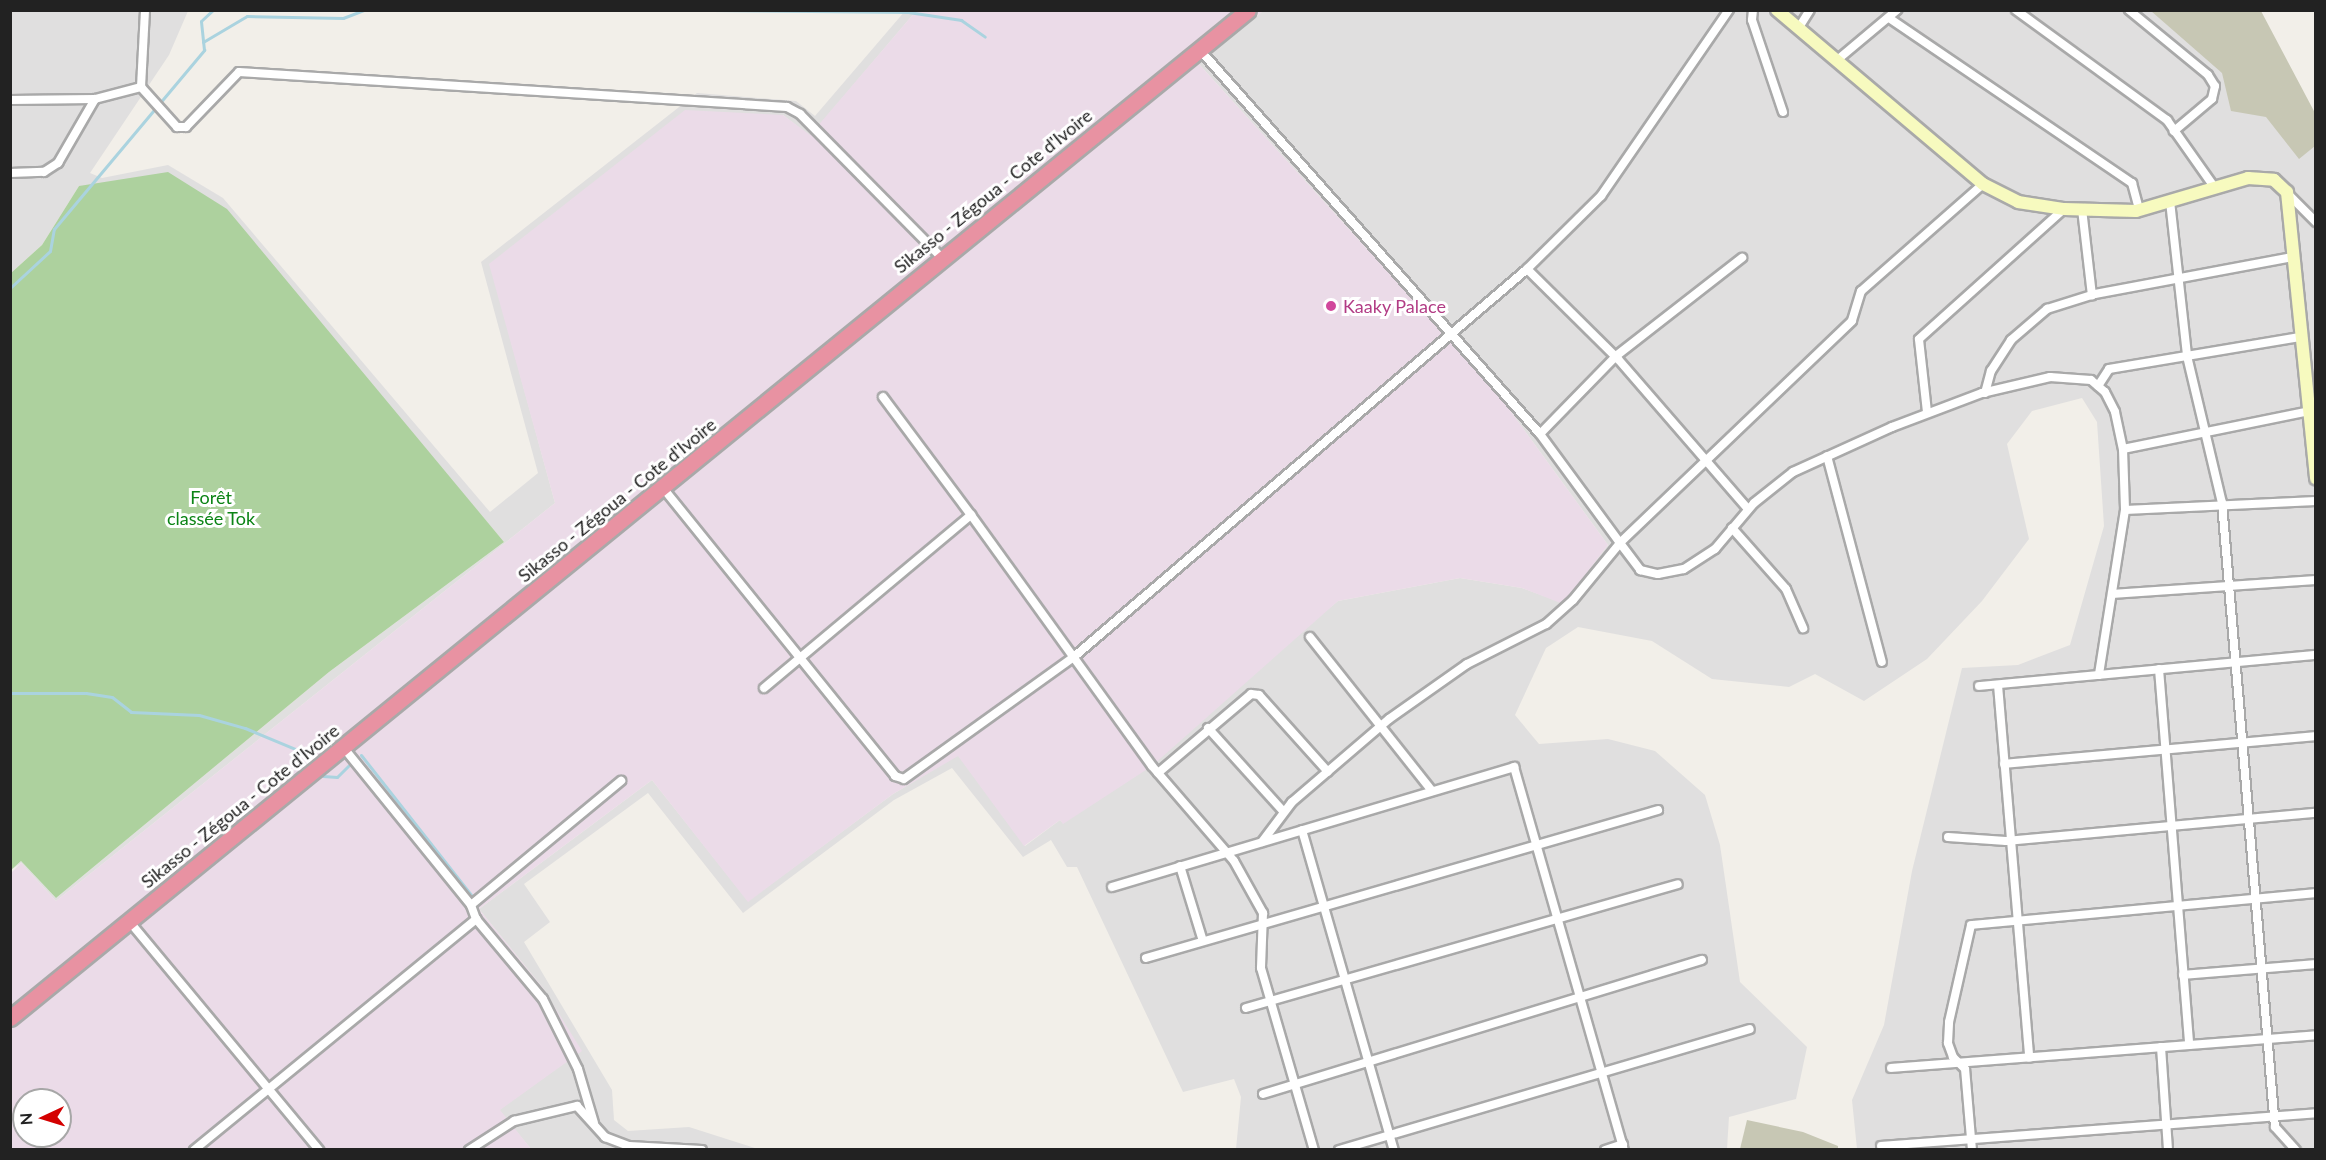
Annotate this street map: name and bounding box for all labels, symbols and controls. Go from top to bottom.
street label: Sikasso - Zégoua - Cote d'Ivoire [890,104,1096,278]
place label: Kaaky Palace [1343,295,1446,317]
marker: Kaaky Palace [1324,299,1338,313]
street label: Sikasso - Zégoua - Cote d'Ivoire [514,413,720,587]
park label: Forêt classée Tok [167,487,255,530]
street label: Sikasso - Zégoua - Cote d'Ivoire [137,719,343,893]
north arrow [12,1088,72,1148]
text: N [16,1112,35,1126]

